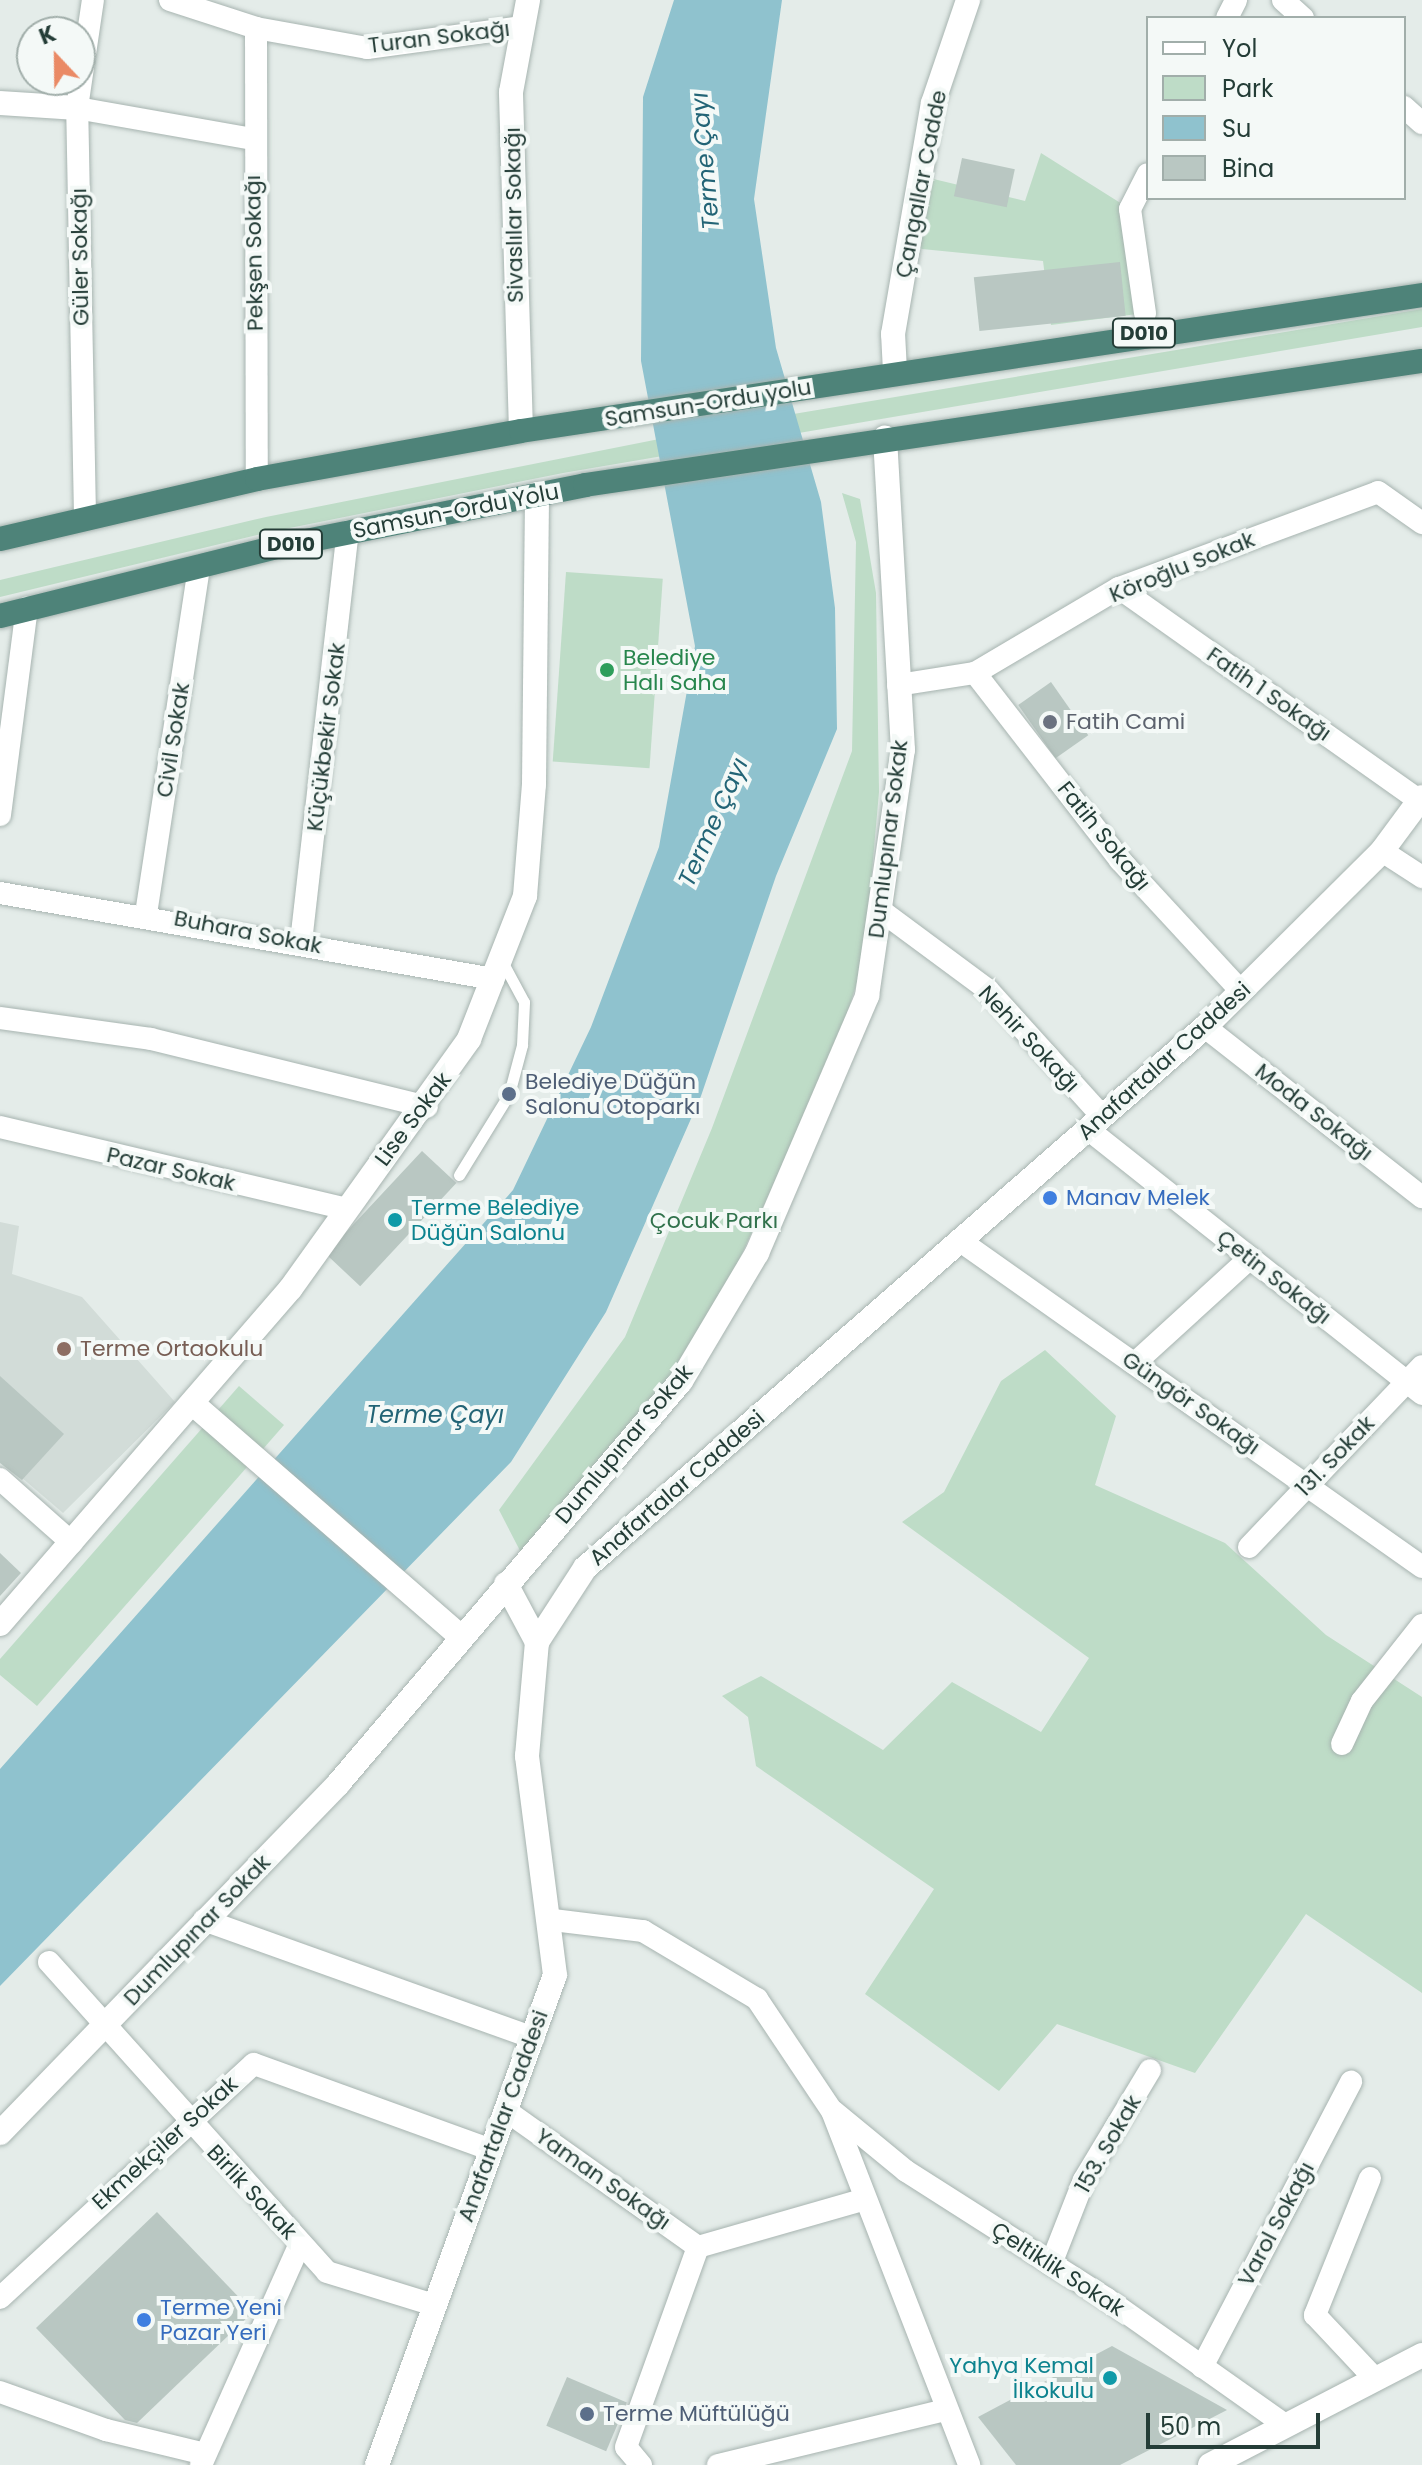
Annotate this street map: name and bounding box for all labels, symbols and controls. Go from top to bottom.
street label: Turan Sokağı [367,15,511,59]
north arrow [16,16,96,96]
legend [1146,16,1406,200]
text: K [35,18,60,52]
text: Yol [1222,32,1257,65]
text: Park [1222,72,1273,105]
street label: Çangallar Cadde [890,88,952,280]
water label: Terme Çayı [685,91,725,231]
text: Su [1222,112,1251,145]
street label: Sivaslılar Sokağı [499,127,529,303]
text: Bina [1222,152,1274,185]
street label: Pekşen Sokağı [239,175,269,331]
street label: Güler Sokağı [66,188,94,326]
road number: D010 [1110,317,1178,349]
street label: Samsun-Ordu yolu [603,374,813,432]
street label: Samsun-Ordu Yolu [351,478,561,544]
street label: Köroğlu Sokak [1106,526,1258,608]
road number: D010 [257,528,325,560]
street label: Küçükbekir Sokak [301,641,351,833]
street label: Fatih 1 Sokağı [1202,641,1336,747]
place label: Belediye Halı Saha [623,644,727,696]
marker: Belediye Halı Saha [598,661,616,679]
street label: Civil Sokak [151,681,195,799]
place label: Fatih Cami [1066,709,1185,735]
marker: Fatih Cami [1041,713,1059,731]
street label: Dumlupınar Sokak [863,738,913,940]
water label: Terme Çayı [672,753,754,891]
street label: Fatih Sokağı [1052,776,1156,896]
street label: Buhara Sokak [172,905,324,959]
street label: Anafartalar Caddesi [1072,976,1256,1146]
street label: Nehir Sokağı [973,980,1085,1098]
street label: Moda Sokağı [1250,1058,1378,1166]
street label: Lise Sokak [369,1067,457,1171]
place label: Belediye Düğün Salonu Otoparkı [525,1068,700,1120]
marker: Belediye Düğün Salonu Otoparkı [500,1085,518,1103]
street label: Pazar Sokak [104,1141,238,1197]
place label: Manav Melek [1066,1185,1210,1211]
marker: Manav Melek [1041,1189,1059,1207]
place label: Terme Belediye Düğün Salonu [411,1194,579,1246]
park label: Çocuk Parkı [650,1208,778,1234]
marker: Terme Belediye Düğün Salonu [386,1211,404,1229]
street label: Çetin Sokağı [1212,1224,1336,1330]
place label: Terme Ortaokulu [80,1336,263,1362]
marker: Terme Ortaokulu [55,1340,73,1358]
street label: Güngör Sokağı [1117,1346,1265,1460]
street label: Dumlupınar Sokak [550,1359,698,1529]
water label: Terme Çayı [366,1401,504,1429]
street label: Anafartalar Caddesi [584,1405,770,1571]
street label: 131. Sokak [1290,1410,1380,1502]
street label: Dumlupınar Sokak [118,1849,276,2011]
street label: Anafartalar Caddesi [452,2006,554,2226]
street label: Ekmekçiler Sokak [87,2071,243,2215]
street label: 153. Sokak [1069,2090,1147,2198]
street label: Yaman Sokağı [530,2123,676,2235]
street label: Birlik Sokak [202,2139,302,2245]
street label: Varol Sokağı [1232,2157,1320,2291]
street label: Çeltiklik Sokak [987,2216,1129,2322]
place label: Terme Yeni Pazar Yeri [160,2294,282,2346]
marker: Terme Yeni Pazar Yeri [135,2311,153,2329]
place label: Yahya Kemal İlkokulu [949,2352,1094,2404]
marker: Yahya Kemal İlkokulu [1101,2369,1119,2387]
scale bar [1150,2397,1324,2447]
place label: Terme Müftülüğü [603,2401,790,2427]
marker: Terme Müftülüğü [578,2405,596,2423]
text: 50 m [1160,2410,1221,2443]

